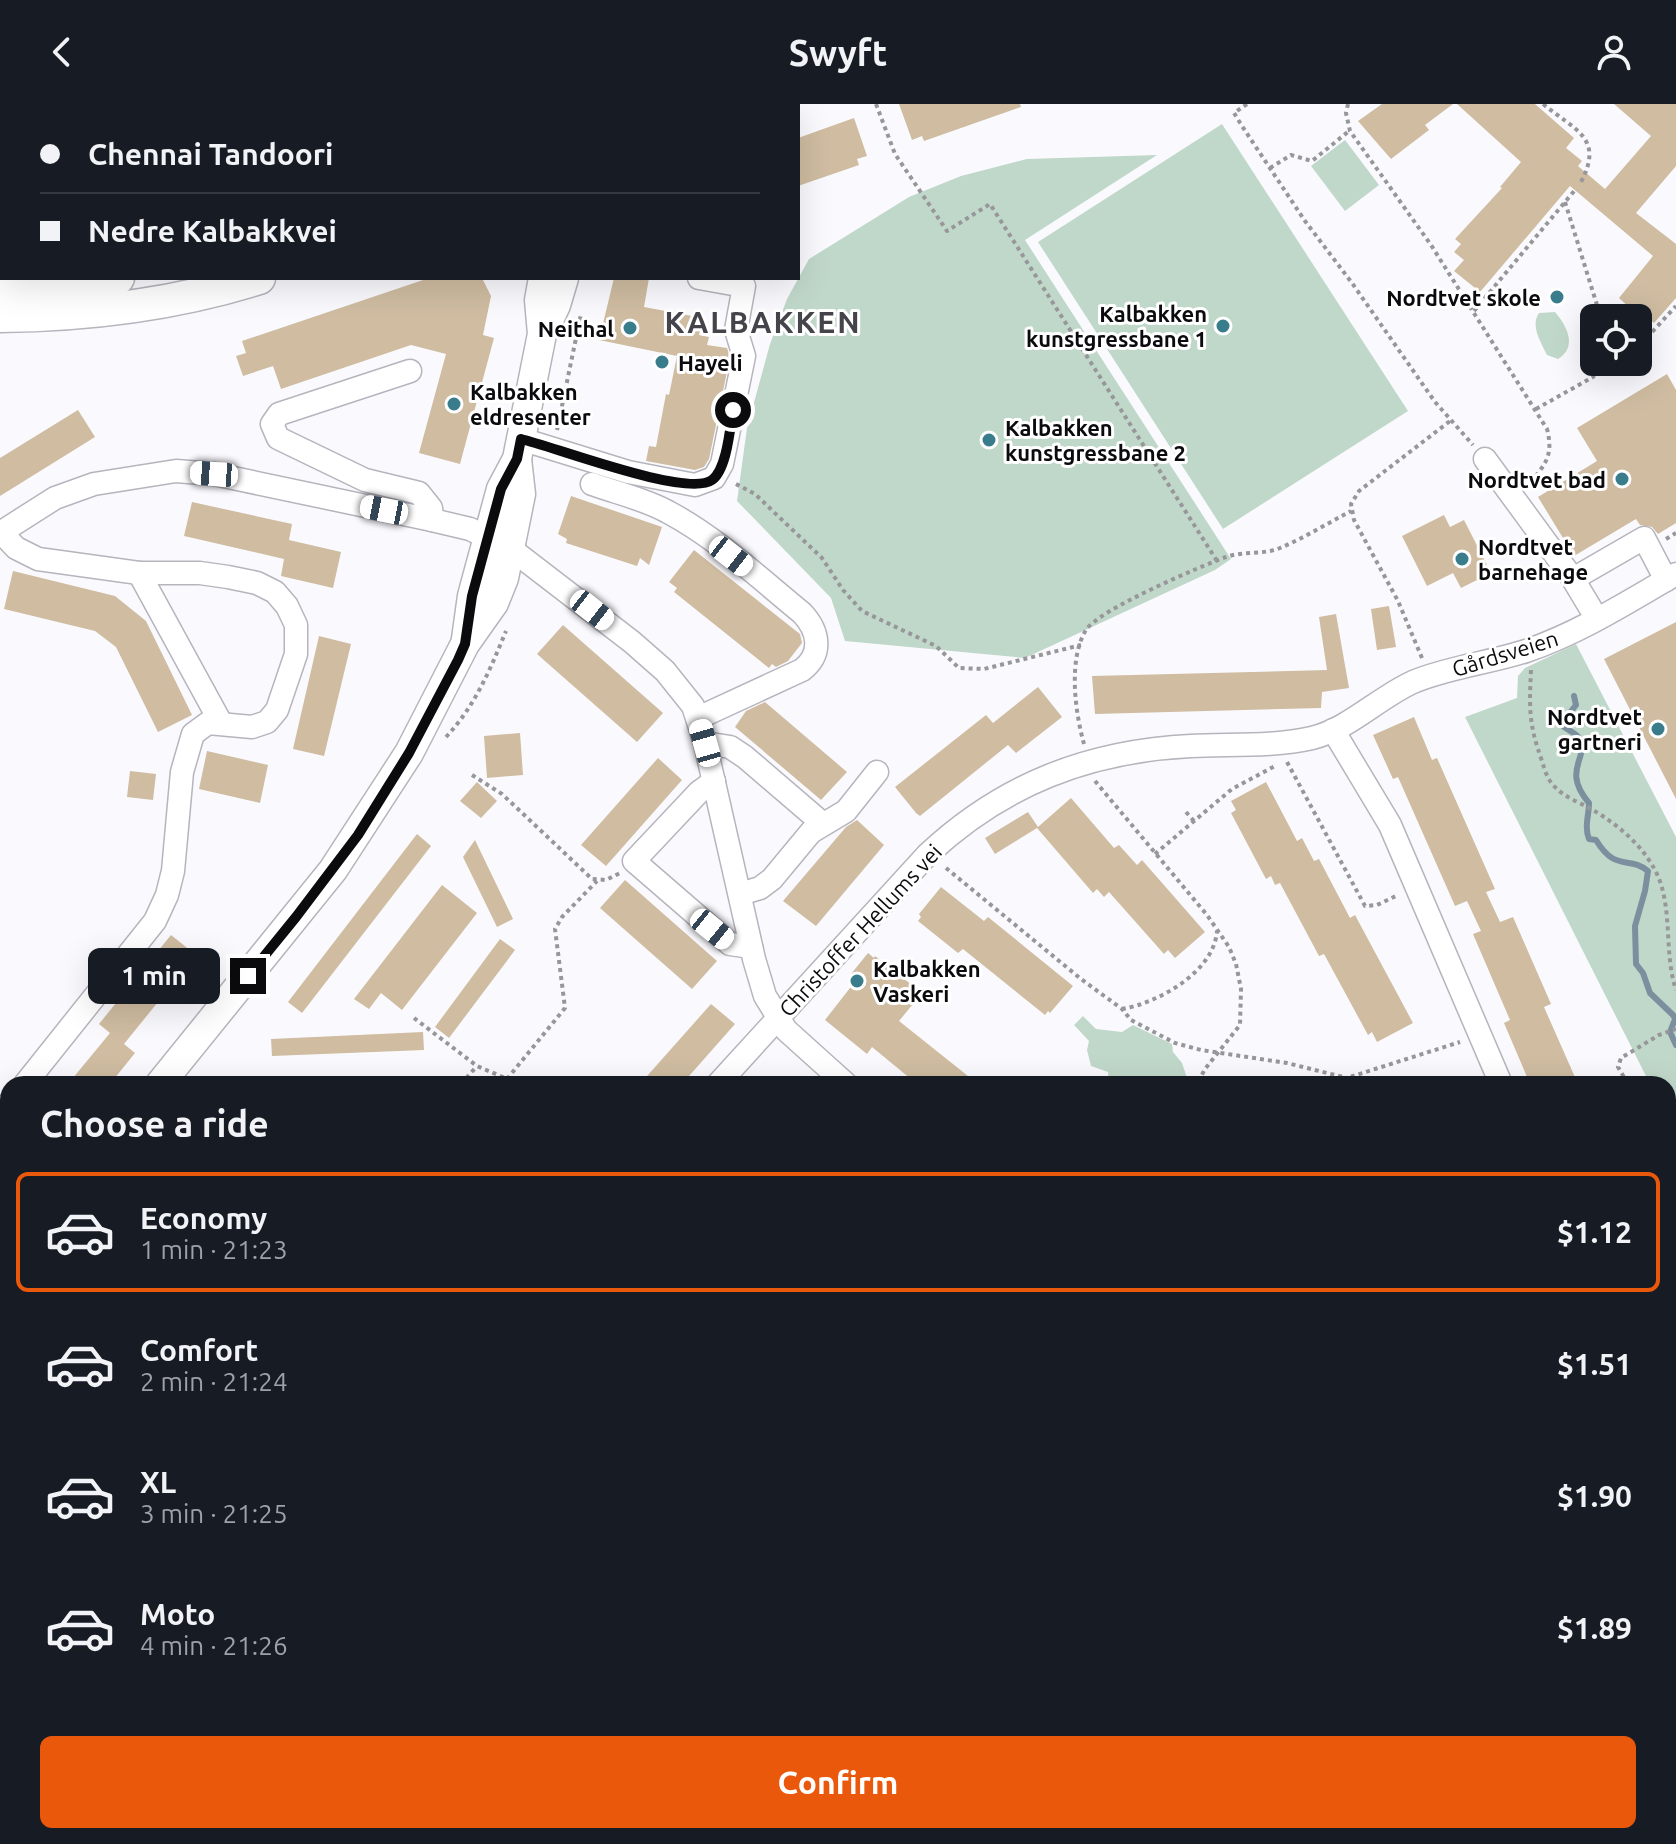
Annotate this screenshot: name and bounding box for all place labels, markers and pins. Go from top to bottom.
place label: Nordtvet skole [1386,285,1541,310]
marker: Nordtvet skole [1548,288,1566,306]
place label: Kalbakken kunstgressbane 1 [1026,301,1207,351]
place label: Neithal [538,316,614,341]
marker: Kalbakken kunstgressbane 1 [1214,317,1232,335]
marker: Neithal [621,319,639,337]
place label: Hayeli [678,350,743,375]
marker: Hayeli [653,353,671,371]
place label: Kalbakken eldresenter [470,379,591,429]
marker: Kalbakken eldresenter [445,395,463,413]
place label: Kalbakken kunstgressbane 2 [1005,415,1186,465]
marker: Kalbakken kunstgressbane 2 [980,431,998,449]
place label: Nordtvet bad [1467,467,1606,492]
marker: Nordtvet bad [1613,470,1631,488]
place label: Nordtvet barnehage [1478,534,1588,584]
marker: Nordtvet barnehage [1453,550,1471,568]
place label: Nordtvet gartneri [1547,704,1642,754]
marker: Nordtvet gartneri [1649,720,1667,738]
place label: Kalbakken Vaskeri [873,956,981,1006]
marker: Kalbakken Vaskeri [848,972,866,990]

